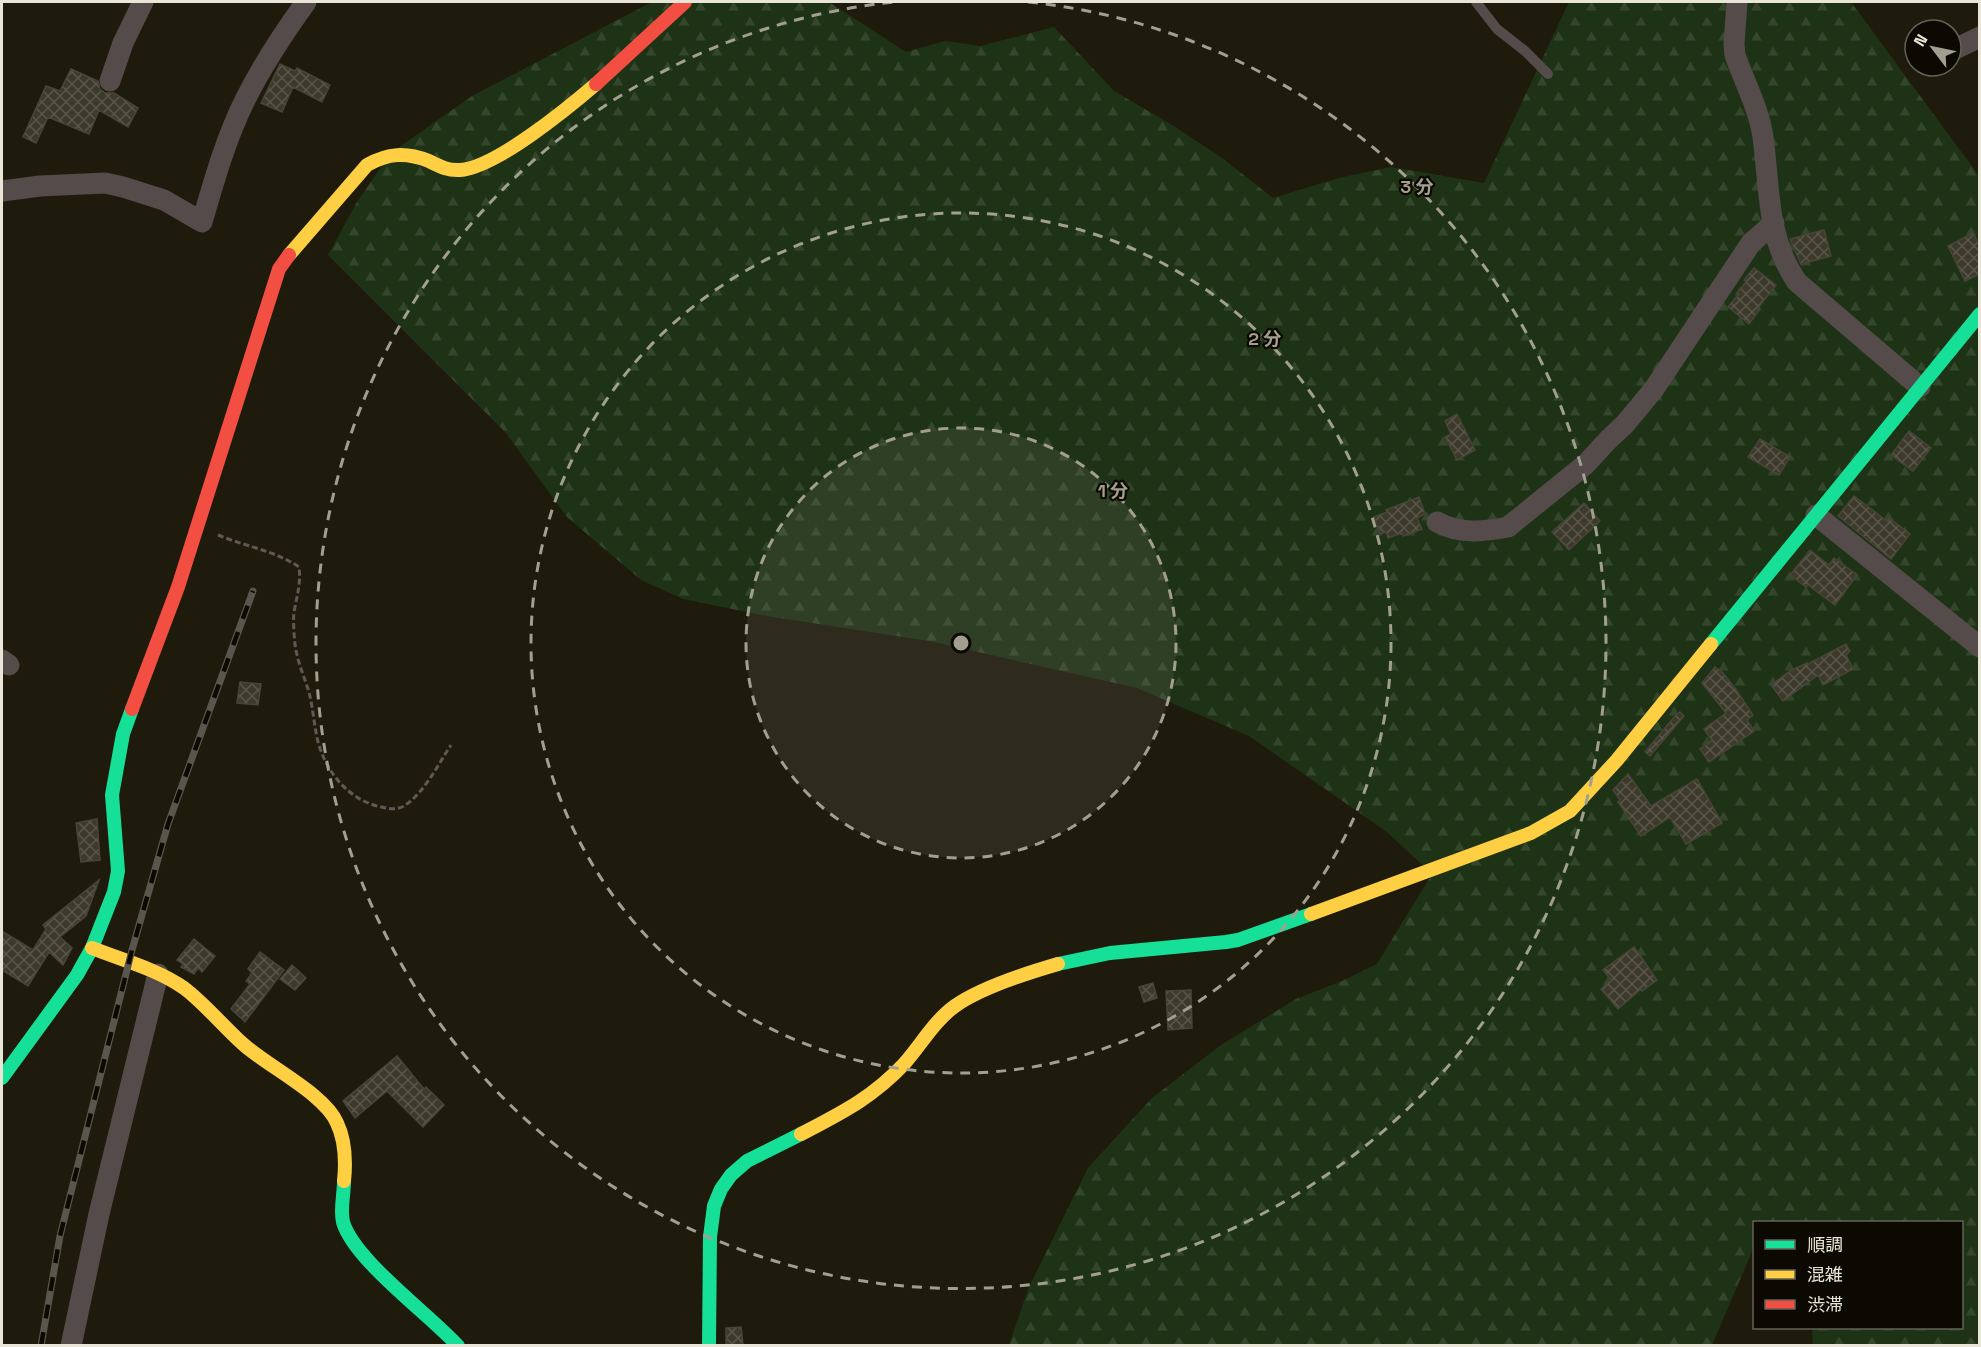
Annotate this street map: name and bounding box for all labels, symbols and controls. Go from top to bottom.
north arrow [1903,18,1963,78]
text: N [1909,30,1932,50]
text: 3 分 [1400,175,1434,198]
text: 2 分 [1248,327,1282,350]
text: 1 分 [1098,479,1128,502]
centre of rings [951,633,971,653]
legend [1753,1221,1963,1329]
text: 順調 [1807,1233,1843,1256]
text: 混雑 [1807,1263,1843,1286]
text: 渋滞 [1807,1293,1843,1316]

